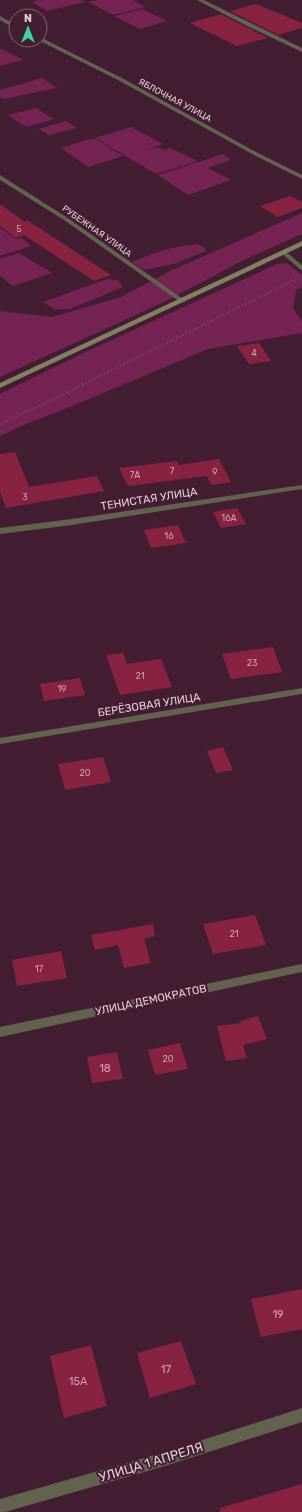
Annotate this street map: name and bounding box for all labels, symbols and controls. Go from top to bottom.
north arrow [8,8,48,48]
text: N [24,12,32,25]
street label: ЯБЛОЧНАЯ УЛИЦА [137,76,213,124]
street label: РУБЕЖНАЯ УЛИЦА [60,203,134,259]
house number: 5 [16,224,22,234]
house number: 4 [251,348,257,358]
house number: 7 [170,466,175,476]
house number: 9 [212,467,218,477]
house number: 7А [130,470,140,480]
street label: ТЕНИСТАЯ УЛИЦА [100,485,199,513]
house number: 3 [22,492,28,502]
house number: 16А [221,513,237,523]
house number: 16 [164,531,174,541]
house number: 23 [247,658,257,668]
house number: 21 [135,671,145,681]
house number: 19 [57,684,67,694]
street label: БЕРЁЗОВАЯ УЛИЦА [97,690,202,720]
house number: 20 [80,768,91,778]
house number: 21 [229,929,239,939]
house number: 17 [35,964,44,974]
street label: УЛИЦА ДЕМОКРАТОВ [94,982,208,1018]
house number: 20 [163,1054,174,1064]
house number: 18 [99,1062,111,1075]
house number: 19 [272,1308,284,1321]
house number: 17 [161,1363,172,1376]
house number: 15А [69,1375,88,1388]
street label: УЛИЦА 1 АПРЕЛЯ [97,1439,205,1485]

